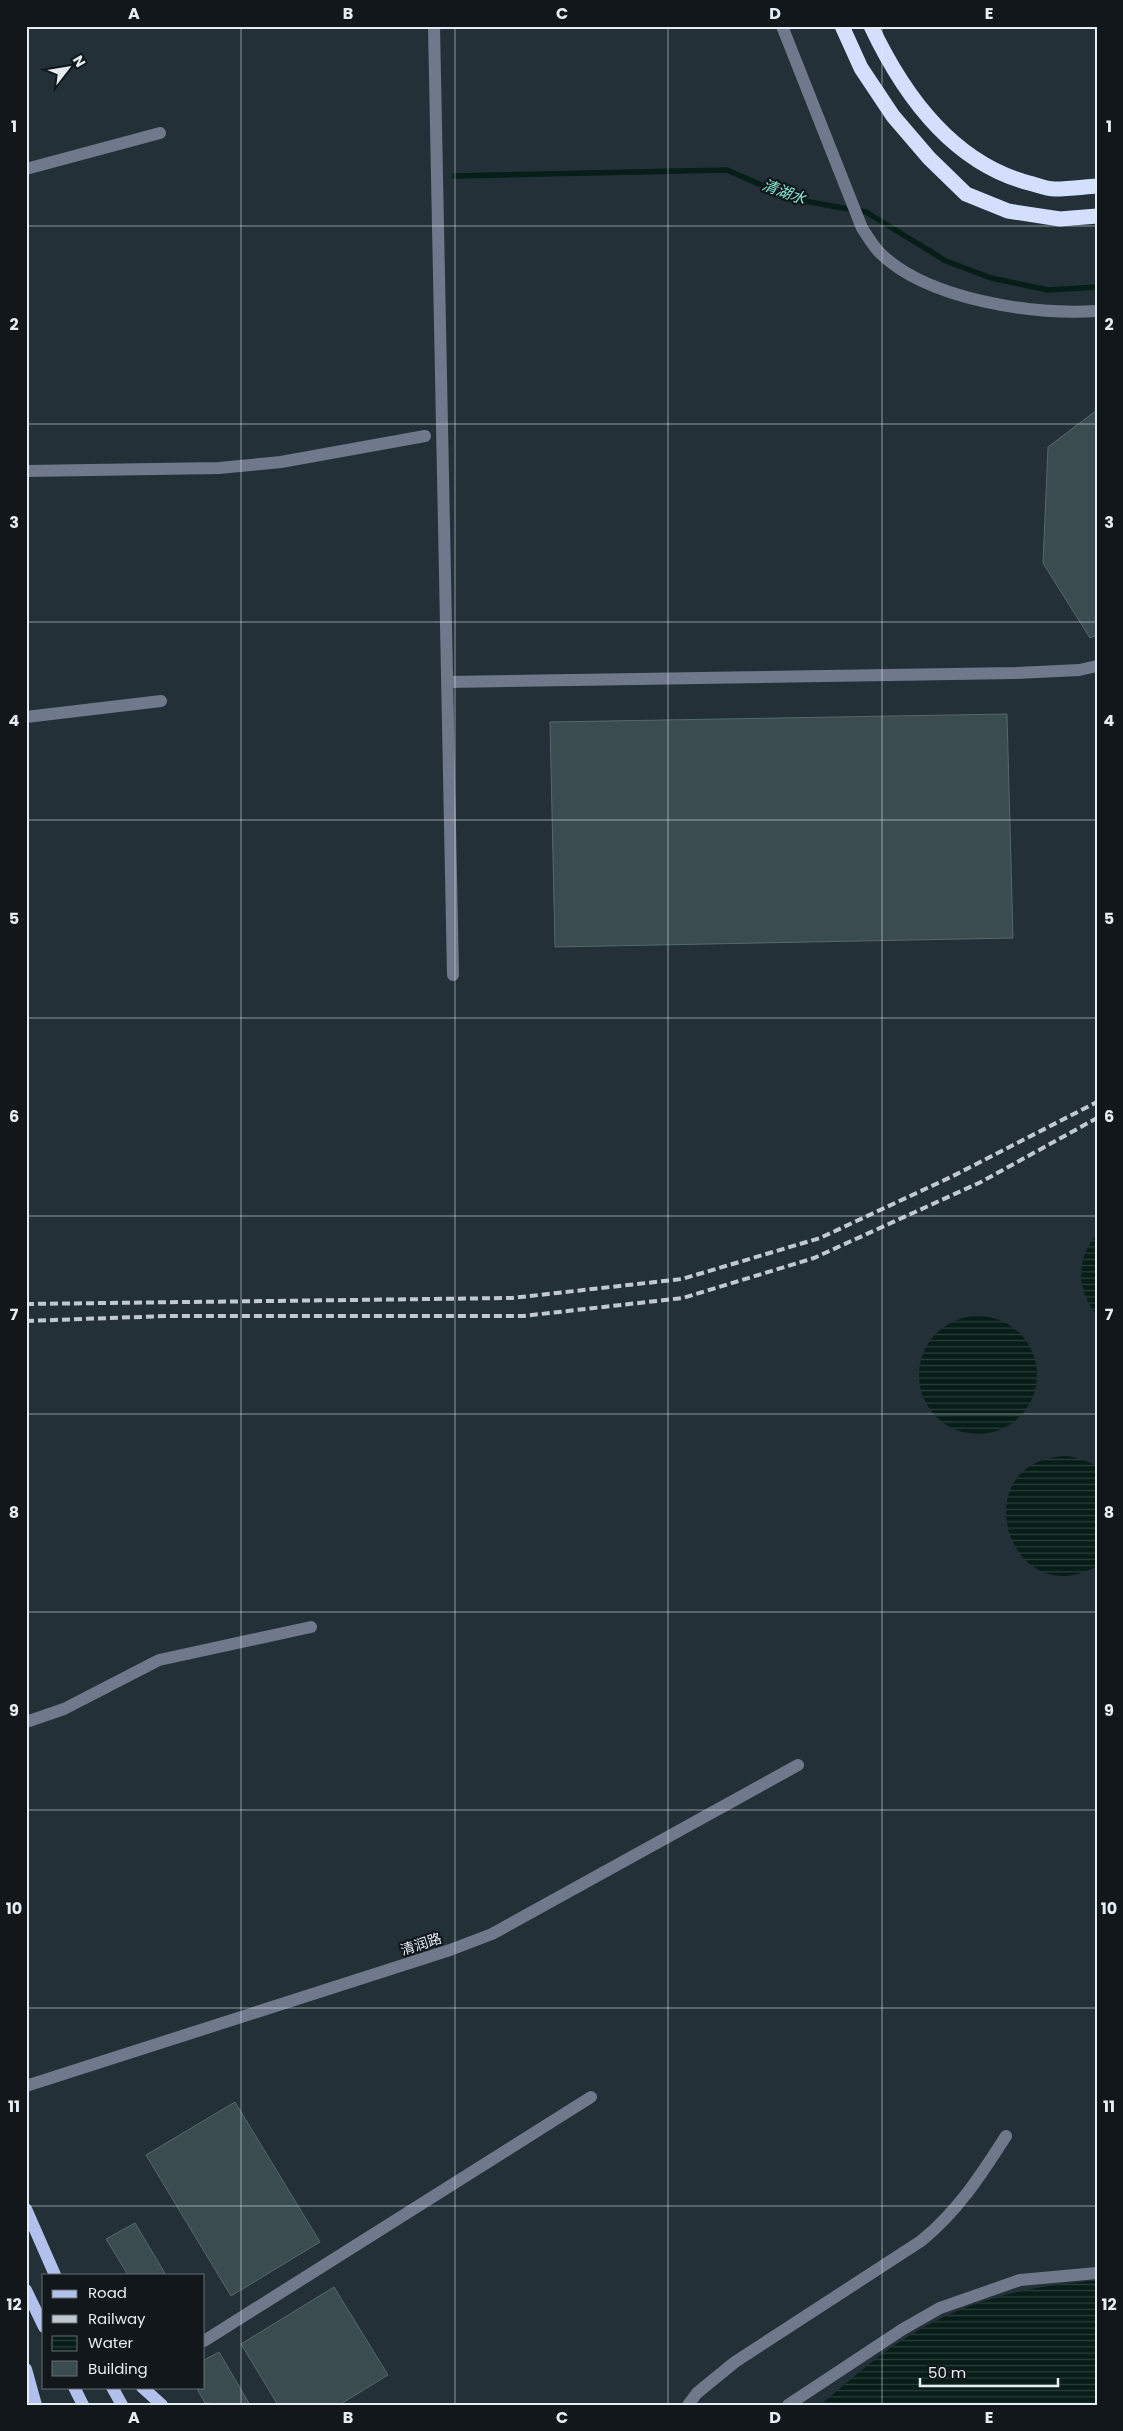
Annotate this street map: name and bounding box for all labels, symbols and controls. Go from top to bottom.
text: A [128,2,140,25]
text: B [343,2,353,25]
text: C [556,2,568,25]
text: D [769,2,781,25]
text: E [985,2,993,25]
north arrow [42,42,92,92]
text: N [68,52,90,71]
text: 1 [11,115,17,138]
text: 1 [1106,115,1112,138]
water label: 清湖水 [759,174,810,209]
text: 2 [9,313,19,336]
text: 2 [1104,313,1114,336]
text: 3 [9,511,19,534]
text: 3 [1104,511,1114,534]
text: 4 [9,709,20,732]
text: 4 [1104,709,1115,732]
text: 5 [9,907,19,930]
text: 5 [1104,907,1114,930]
text: 6 [9,1105,19,1128]
text: 6 [1104,1105,1114,1128]
text: 7 [10,1303,19,1326]
text: 7 [1105,1303,1114,1326]
text: 8 [9,1501,19,1524]
text: 8 [1104,1501,1114,1524]
text: 9 [9,1699,19,1722]
text: 9 [1104,1699,1114,1722]
text: 10 [6,1897,22,1920]
text: 10 [1101,1897,1117,1920]
street label: 清润路 [398,1928,444,1960]
text: 11 [8,2095,20,2118]
text: 11 [1103,2095,1115,2118]
legend [42,2274,205,2388]
text: Road [88,2282,127,2303]
text: 12 [6,2293,22,2316]
text: 12 [1101,2293,1117,2316]
text: Railway [88,2308,146,2329]
text: Water [88,2332,134,2353]
scale bar [920,2356,1058,2388]
text: Building [88,2358,148,2379]
text: 50 m [928,2362,966,2383]
text: A [128,2406,140,2429]
text: B [343,2406,353,2429]
text: C [556,2406,568,2429]
text: D [769,2406,781,2429]
text: E [985,2406,993,2429]

